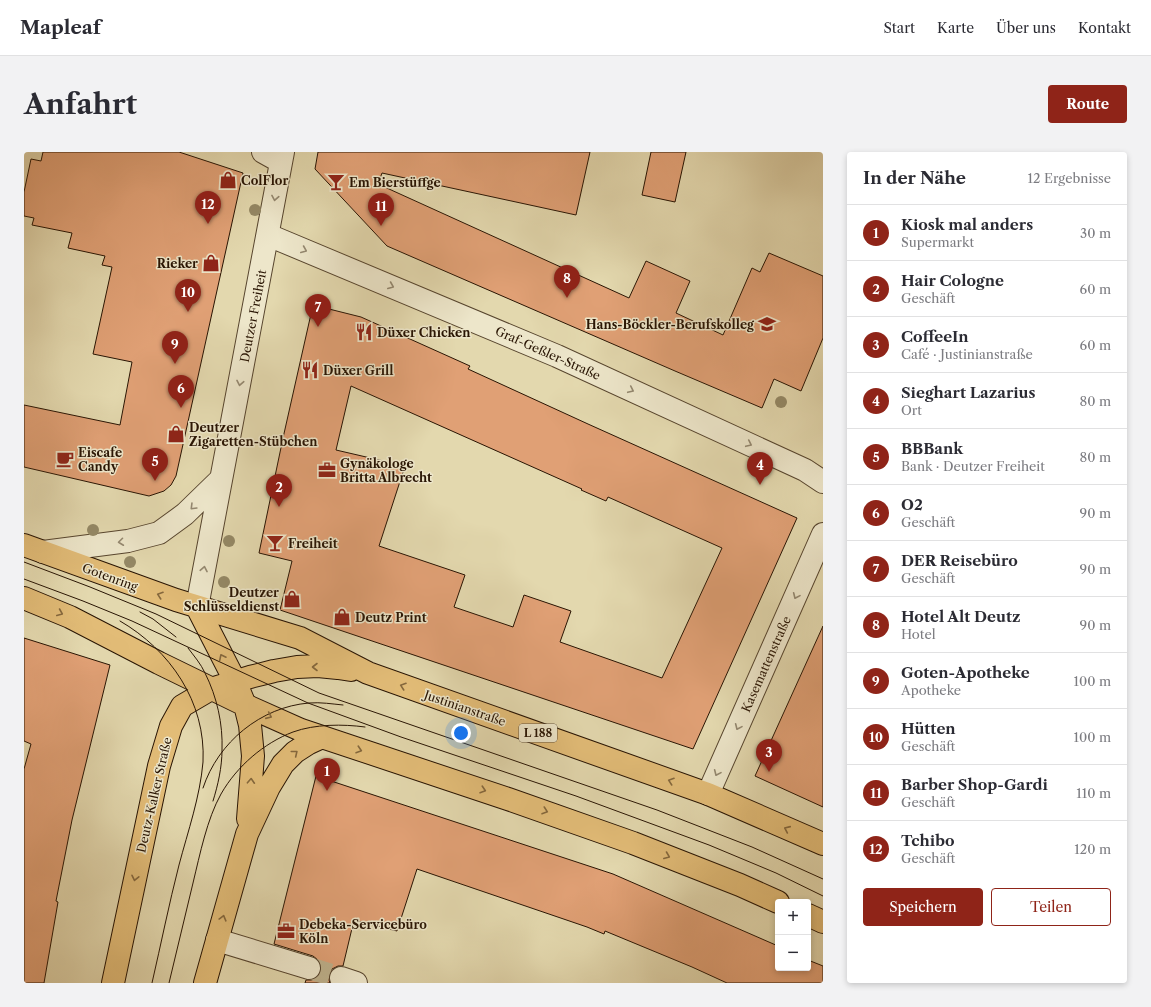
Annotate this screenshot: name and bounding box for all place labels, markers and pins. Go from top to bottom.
shop icon: ColFlor [218,170,238,190]
bar icon: Em Bierstüffge [326,172,346,192]
place label: ColFlor [241,173,288,188]
place label: Em Bierstüffge [349,175,441,190]
pin: 12 [195,191,221,224]
pin: 11 [368,193,394,226]
shop icon: Rieker [201,253,221,273]
place label: Rieker [157,256,198,271]
pin: 8 [554,265,580,298]
pin: 10 [175,279,201,312]
pin: 7 [305,294,331,327]
school or university icon: Hans-Böckler-Berufskolleg [757,314,777,334]
place label: Hans-Böckler-Berufskolleg [586,317,755,332]
restaurant icon: Düxer Chicken [354,322,374,342]
place label: Düxer Chicken [377,325,471,340]
pin: 9 [162,331,188,364]
restaurant icon: Düxer Grill [300,360,320,380]
place label: Düxer Grill [323,363,394,378]
pin: 6 [168,375,194,408]
place label: Deutzer Zigaretten-Stübchen [189,420,318,449]
shop icon: Deutzer Zigaretten-Stübchen [166,424,186,444]
place label: Eiscafe Candy [78,445,122,474]
pin: 5 [142,448,168,481]
cafe icon: Eiscafe Candy [55,449,75,469]
pin: 4 [747,452,773,485]
place label: Gynäkologe Britta Albrecht [340,456,432,485]
office icon: Gynäkologe Britta Albrecht [317,460,337,480]
pin: 2 [266,474,292,507]
bar icon: Freiheit [265,533,285,553]
place label: Freiheit [288,536,338,551]
place label: Deutzer Schlüsseldienst [184,585,279,614]
shop icon: Deutzer Schlüsseldienst [282,589,302,609]
shop icon: Deutz Print [332,607,352,627]
place label: Deutz Print [355,610,427,625]
pin: 3 [756,739,782,772]
pin: 1 [314,758,340,791]
place label: Debeka-Servicebüro Köln [299,917,427,946]
office icon: Debeka-Servicebüro Köln [276,921,296,941]

